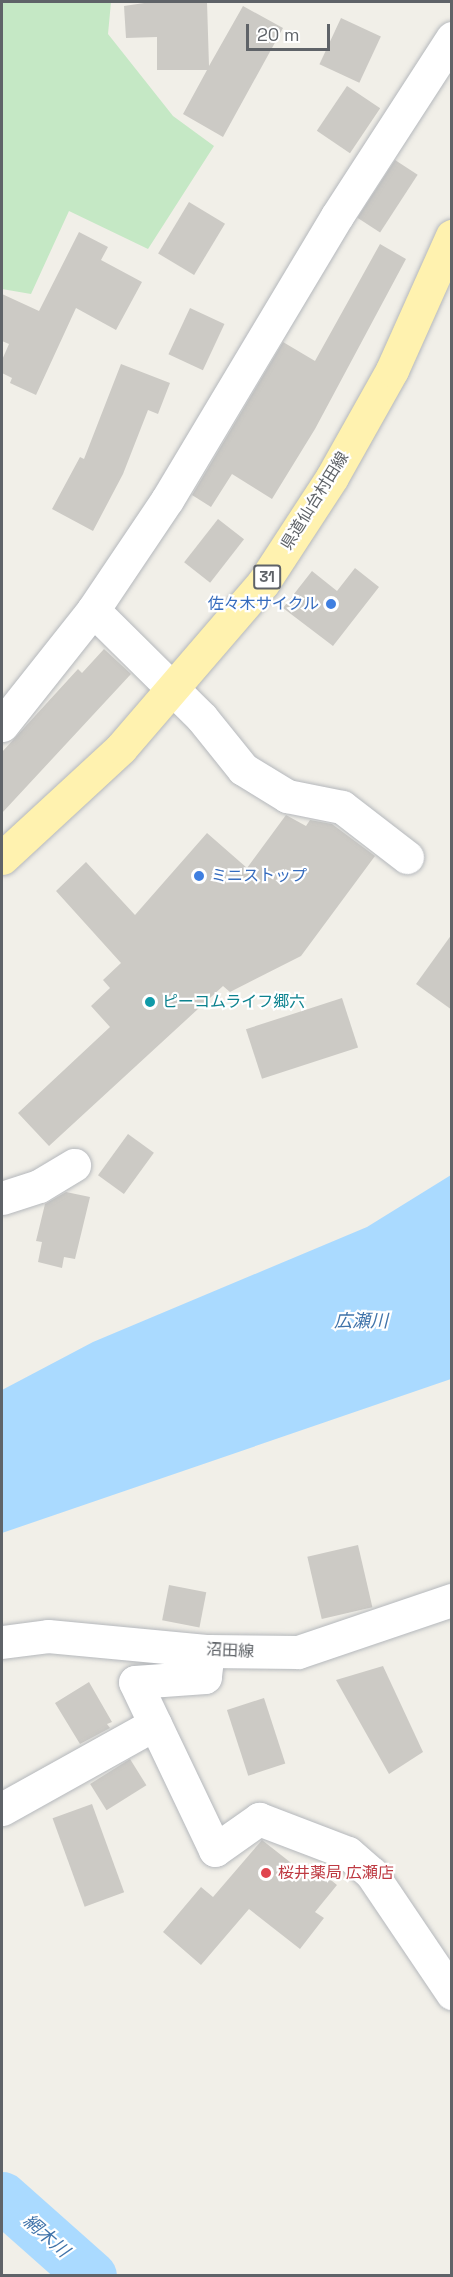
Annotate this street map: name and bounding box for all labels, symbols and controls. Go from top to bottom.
scale bar [249,12,333,50]
text: 20 m [257,23,300,46]
street label: 県道仙台村田線 [277,448,353,554]
road number: 31 [252,565,282,589]
place label: 佐々木サイクル [207,594,319,614]
marker: 佐々木サイクル [324,597,338,611]
place label: ミニストップ [211,866,307,886]
marker: ミニストップ [192,869,206,883]
place label: ピーコムライフ郷六 [162,992,306,1012]
marker: ピーコムライフ郷六 [143,995,157,1009]
water label: 広瀬川 [334,1310,388,1332]
street label: 沼田線 [206,1640,254,1662]
place label: 桜井薬局 広瀬店 [278,1863,394,1883]
marker: 桜井薬局 広瀬店 [259,1866,273,1880]
water label: 網木川 [19,2210,73,2262]

